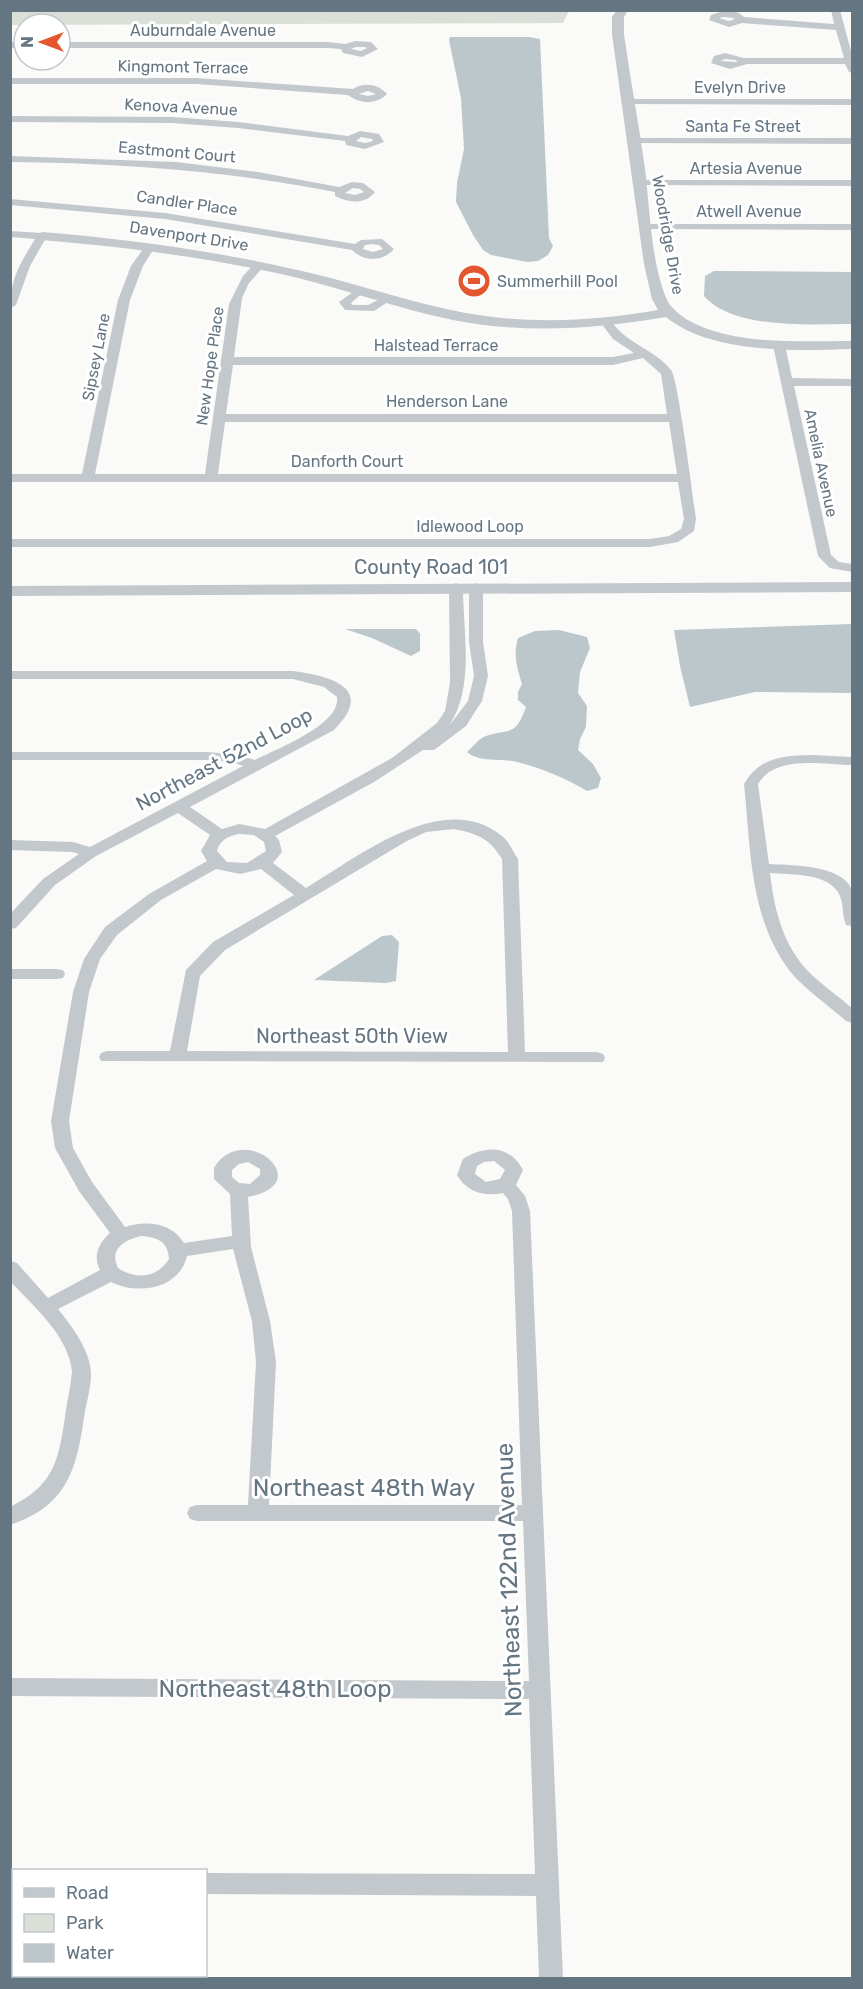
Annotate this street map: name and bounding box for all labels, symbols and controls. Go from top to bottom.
north arrow [12,12,72,72]
street label: Auburndale Avenue [130,21,276,40]
text: N [18,36,37,48]
street label: Kingmont Terrace [117,56,249,78]
street label: Evelyn Drive [694,78,786,97]
street label: Kenova Avenue [124,95,238,119]
street label: Santa Fe Street [685,117,801,136]
street label: Eastmont Court [117,137,237,167]
street label: Artesia Avenue [690,159,802,178]
street label: Woodridge Drive [648,174,688,296]
street label: Candler Place [135,186,239,220]
street label: Atwell Avenue [696,202,802,221]
street label: Davenport Drive [128,217,250,255]
sports icon: Summerhill Pool [456,263,492,299]
place label: Summerhill Pool [497,272,618,291]
street label: New Hope Place [192,305,228,427]
street label: Sipsey Lane [78,311,114,402]
street label: Halstead Terrace [374,336,498,355]
street label: Henderson Lane [386,392,508,411]
street label: Amelia Avenue [800,407,842,519]
street label: Danforth Court [291,452,403,471]
street label: Idlewood Loop [416,517,524,536]
street label: County Road 101 [354,555,508,579]
street label: Northeast 52nd Loop [132,702,316,816]
street label: Northeast 50th View [256,1024,448,1048]
street label: Northeast 122nd Avenue [490,1442,528,1718]
street label: Northeast 48th Way [253,1474,475,1502]
street label: Northeast 48th Loop [159,1675,391,1703]
legend [12,1869,207,1977]
text: Road [66,1882,109,1904]
text: Park [66,1912,104,1934]
text: Water [66,1942,114,1964]

